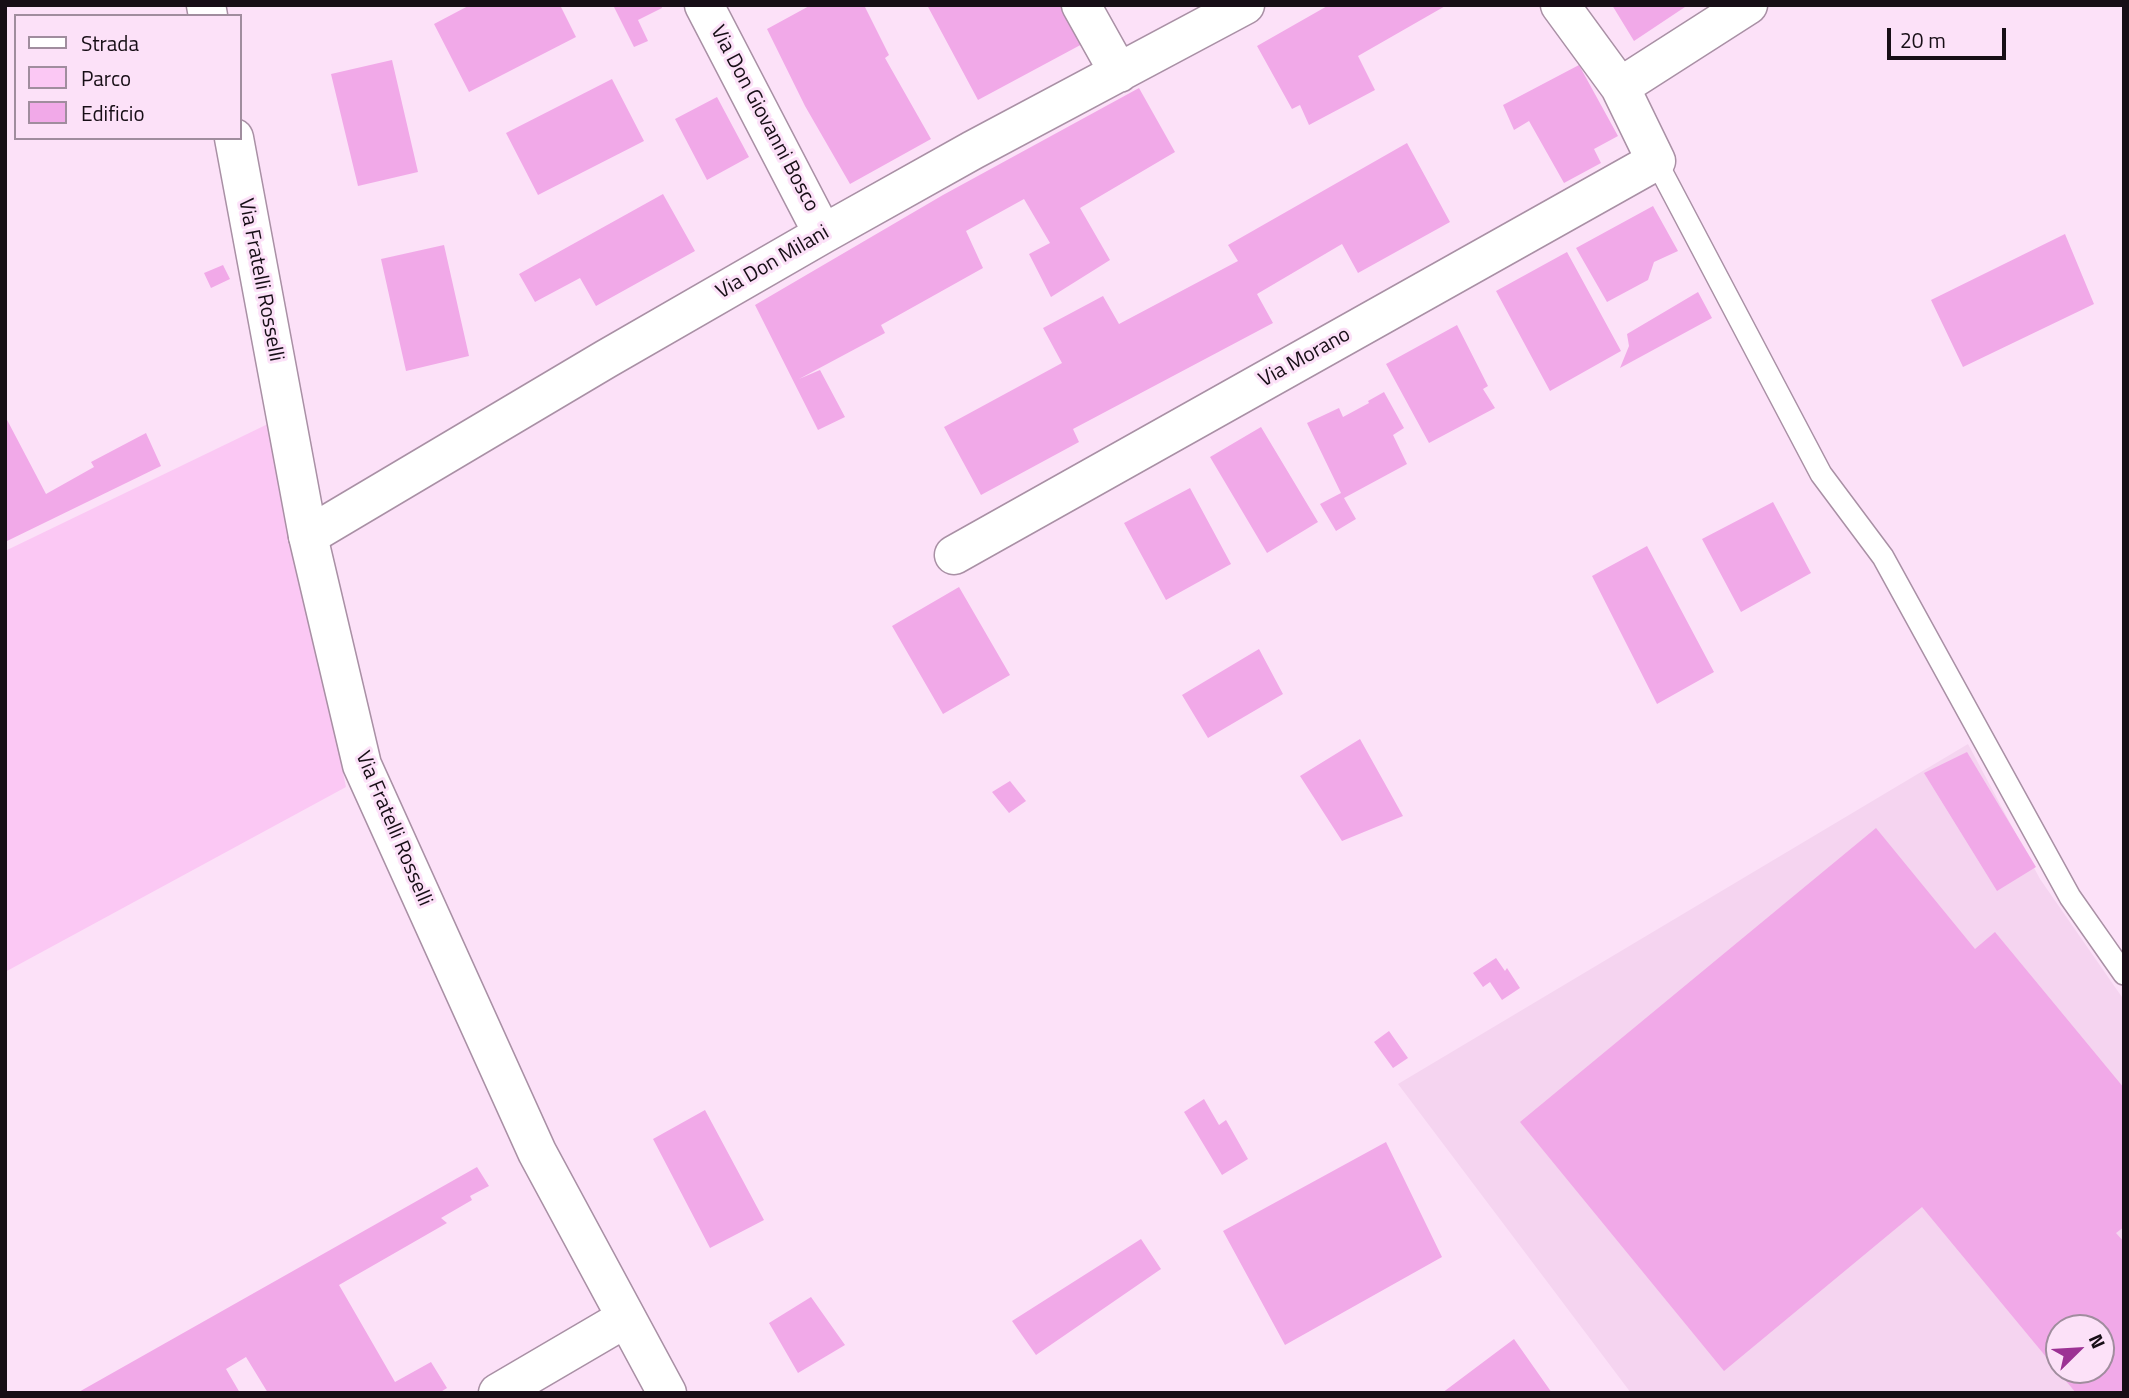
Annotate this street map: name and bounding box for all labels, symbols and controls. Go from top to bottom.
legend [14,14,242,140]
scale bar [1891,14,2010,58]
street label: Via Don Giovanni Bosco [704,22,824,216]
text: 20 m [1900,24,1946,56]
text: Strada [81,27,139,59]
text: Parco [81,62,131,94]
text: Edificio [81,97,145,129]
street label: Via Fratelli Rosselli [232,196,288,364]
street label: Via Don Milani [712,221,834,305]
street label: Via Morano [1255,323,1355,393]
street label: Via Fratelli Rosselli [349,748,437,910]
north arrow [2045,1314,2115,1384]
text: N [2082,1329,2114,1353]

